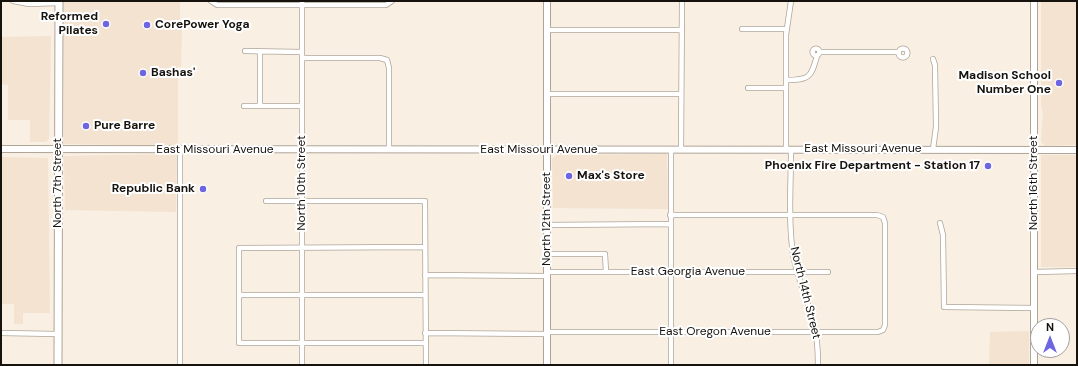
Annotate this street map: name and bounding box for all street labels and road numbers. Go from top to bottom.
street label: North 10th Street [295,135,309,231]
street label: North 16th Street [1027,136,1041,230]
street label: North 7th Street [51,138,65,228]
street label: East Missouri Avenue [804,142,922,156]
street label: East Missouri Avenue [156,143,274,157]
street label: East Missouri Avenue [480,143,598,157]
street label: North 12th Street [540,172,554,266]
street label: North 14th Street [787,245,823,341]
street label: East Georgia Avenue [631,265,745,279]
street label: East Oregon Avenue [659,325,771,339]

